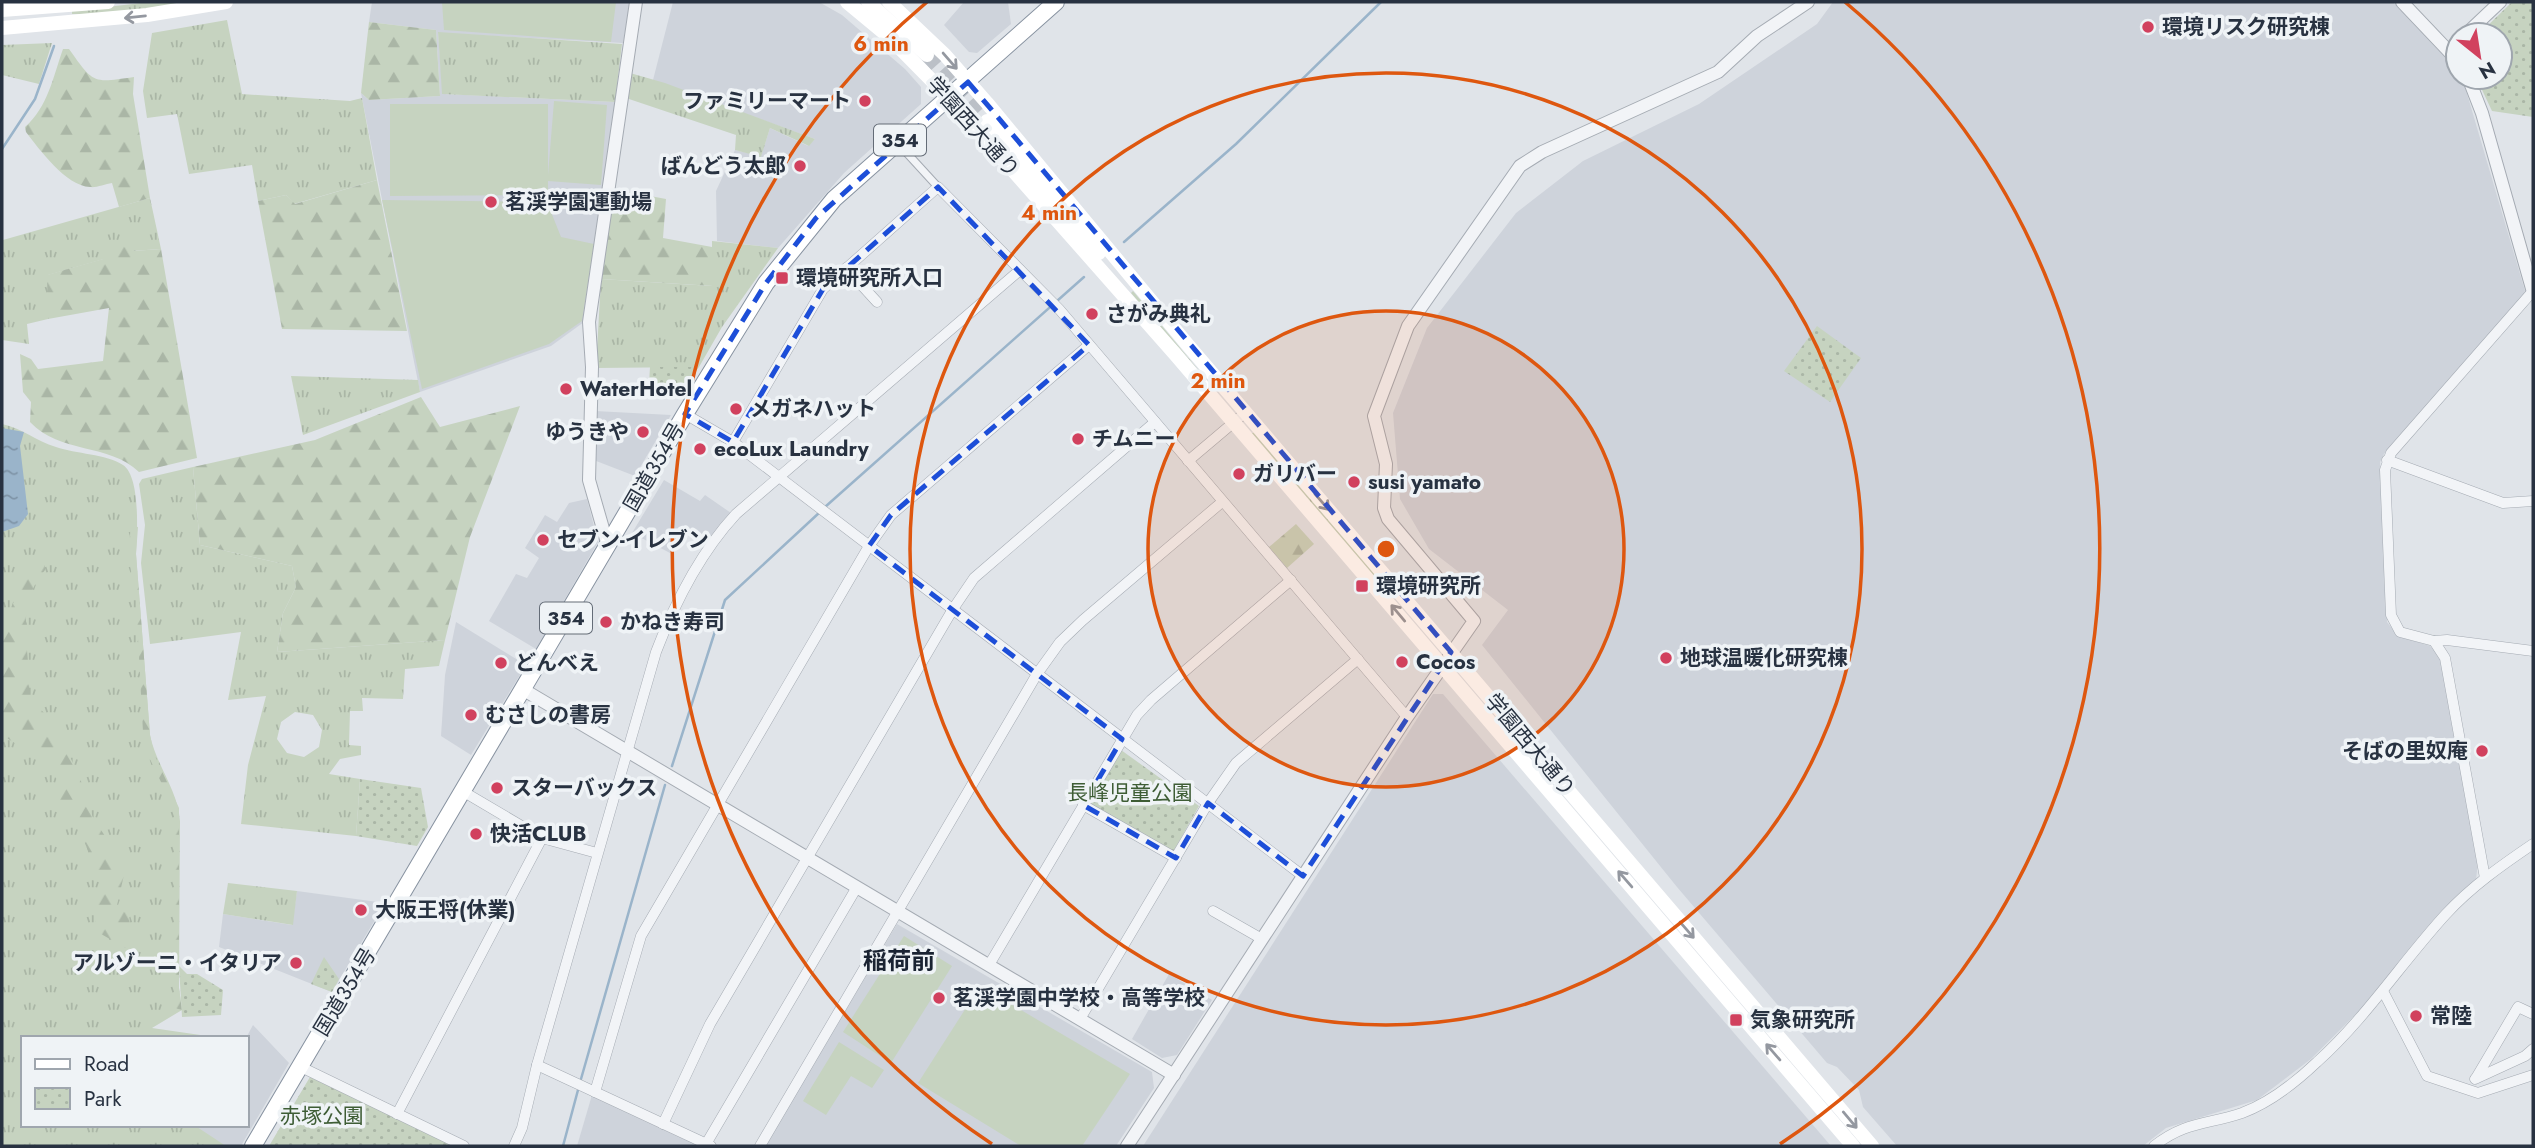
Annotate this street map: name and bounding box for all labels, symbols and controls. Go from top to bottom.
one-way arrow [124,10,147,23]
place label: 環境リスク研究棟 [2162,12,2330,42]
marker: 環境リスク研究棟 [2140,19,2156,35]
north arrow [2444,21,2514,91]
text: 6 min [853,29,909,59]
one-way arrow [942,52,958,70]
text: N [2474,55,2501,86]
street label: 学園西大通り [920,70,1026,184]
place label: ファミリーマート [683,86,851,116]
marker: ファミリーマート [857,93,873,109]
road number: 354 [874,124,926,156]
place label: ばんどう太郎 [661,151,786,181]
marker: ばんどう太郎 [792,158,808,174]
place label: 茗渓学園運動場 [505,187,652,217]
marker: 茗渓学園運動場 [483,194,499,210]
text: 4 min [1021,198,1077,228]
place label: 環境研究所入口 [796,263,943,293]
marker: 環境研究所入口 [774,270,790,286]
place label: さがみ典礼 [1106,299,1211,329]
marker: さがみ典礼 [1084,306,1100,322]
text: 2 min [1190,366,1246,396]
place label: WaterHotel [580,374,692,404]
marker: WaterHotel [558,381,574,397]
place label: メガネハット [750,394,876,424]
marker: メガネハット [728,401,744,417]
place label: ゆうきや [545,417,629,447]
street label: 国道354号 [616,417,692,517]
marker: ゆうきや [635,424,651,440]
place label: チムニー [1092,424,1176,454]
marker: チムニー [1070,431,1086,447]
place label: ecoLux Laundry [714,434,870,464]
marker: ecoLux Laundry [692,441,708,457]
place label: ガリバー [1253,459,1337,489]
marker: ガリバー [1231,466,1247,482]
place label: susi yamato [1368,467,1481,497]
marker: susi yamato [1346,474,1362,490]
one-way arrow [1314,492,1330,510]
place label: セブン-イレブン [557,525,709,555]
marker: セブン-イレブン [535,532,551,548]
centre of rings [1374,537,1398,561]
place label: 環境研究所 [1376,571,1481,601]
marker: 環境研究所 [1354,578,1370,594]
road number: 354 [540,603,592,634]
one-way arrow [1390,605,1406,623]
place label: かねき寿司 [620,607,725,637]
marker: かねき寿司 [598,614,614,630]
place label: 地球温暖化研究棟 [1680,643,1848,673]
place label: Cocos [1416,647,1476,677]
place label: どんべえ [515,648,599,678]
marker: 地球温暖化研究棟 [1658,650,1674,666]
marker: Cocos [1394,654,1410,670]
marker: どんべえ [493,655,509,671]
street label: 学園西大通り [1478,687,1582,803]
place label: むさしの書房 [485,700,611,730]
marker: むさしの書房 [463,707,479,723]
place label: そばの里奴庵 [2342,736,2468,766]
marker: そばの里奴庵 [2474,743,2490,759]
place label: スターバックス [511,773,657,803]
park label: 長峰児童公園 [1067,778,1193,808]
marker: スターバックス [489,780,505,796]
place label: 快活CLUB [490,819,587,849]
marker: 快活CLUB [468,826,484,842]
one-way arrow [1617,871,1633,889]
place label: 大阪王将(休業) [375,895,515,925]
marker: 大阪王将(休業) [353,902,369,918]
one-way arrow [1679,920,1695,938]
street label: 国道354号 [307,942,383,1042]
district label: 稲荷前 [863,943,935,978]
place label: アルゾーニ・イタリア [73,948,282,978]
marker: アルゾーニ・イタリア [288,955,304,971]
place label: 茗渓学園中学校・高等学校 [953,983,1205,1013]
marker: 茗渓学園中学校・高等学校 [931,990,947,1006]
place label: 常陸 [2430,1001,2472,1031]
place label: 気象研究所 [1750,1005,1855,1035]
marker: 常陸 [2408,1008,2424,1024]
marker: 気象研究所 [1728,1012,1744,1028]
legend [21,1036,248,1127]
one-way arrow [1765,1043,1781,1061]
text: Road [84,1049,129,1079]
text: Park [84,1084,122,1114]
park label: 赤塚公園 [280,1101,364,1131]
one-way arrow [1842,1111,1858,1129]

